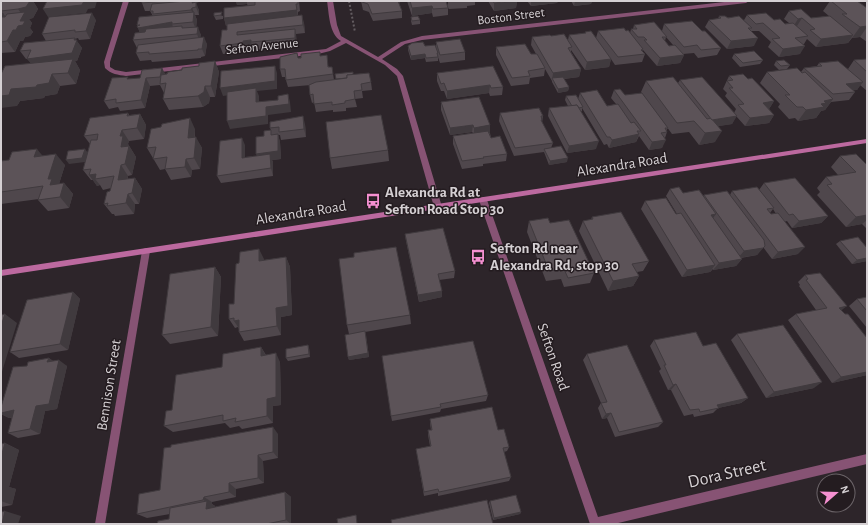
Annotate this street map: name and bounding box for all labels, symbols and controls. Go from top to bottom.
street label: Boston Street [477,6,545,28]
street label: Sefton Avenue [225,37,299,57]
street label: Alexandra Road [576,150,669,180]
place label: Alexandra Rd at Sefton Road Stop 30 [385,185,504,217]
bus stop icon: Alexandra Rd at Sefton Road Stop 30 [364,192,382,210]
street label: Alexandra Road [255,198,348,228]
place label: Sefton Rd near Alexandra Rd, stop 30 [490,241,619,273]
bus stop icon: Sefton Rd near Alexandra Rd, stop 30 [469,248,487,266]
street label: Sefton Road [534,321,572,393]
street label: Bennison Street [94,338,124,432]
street label: Dora Street [686,456,768,492]
north arrow [816,473,856,513]
text: N [838,484,851,495]

